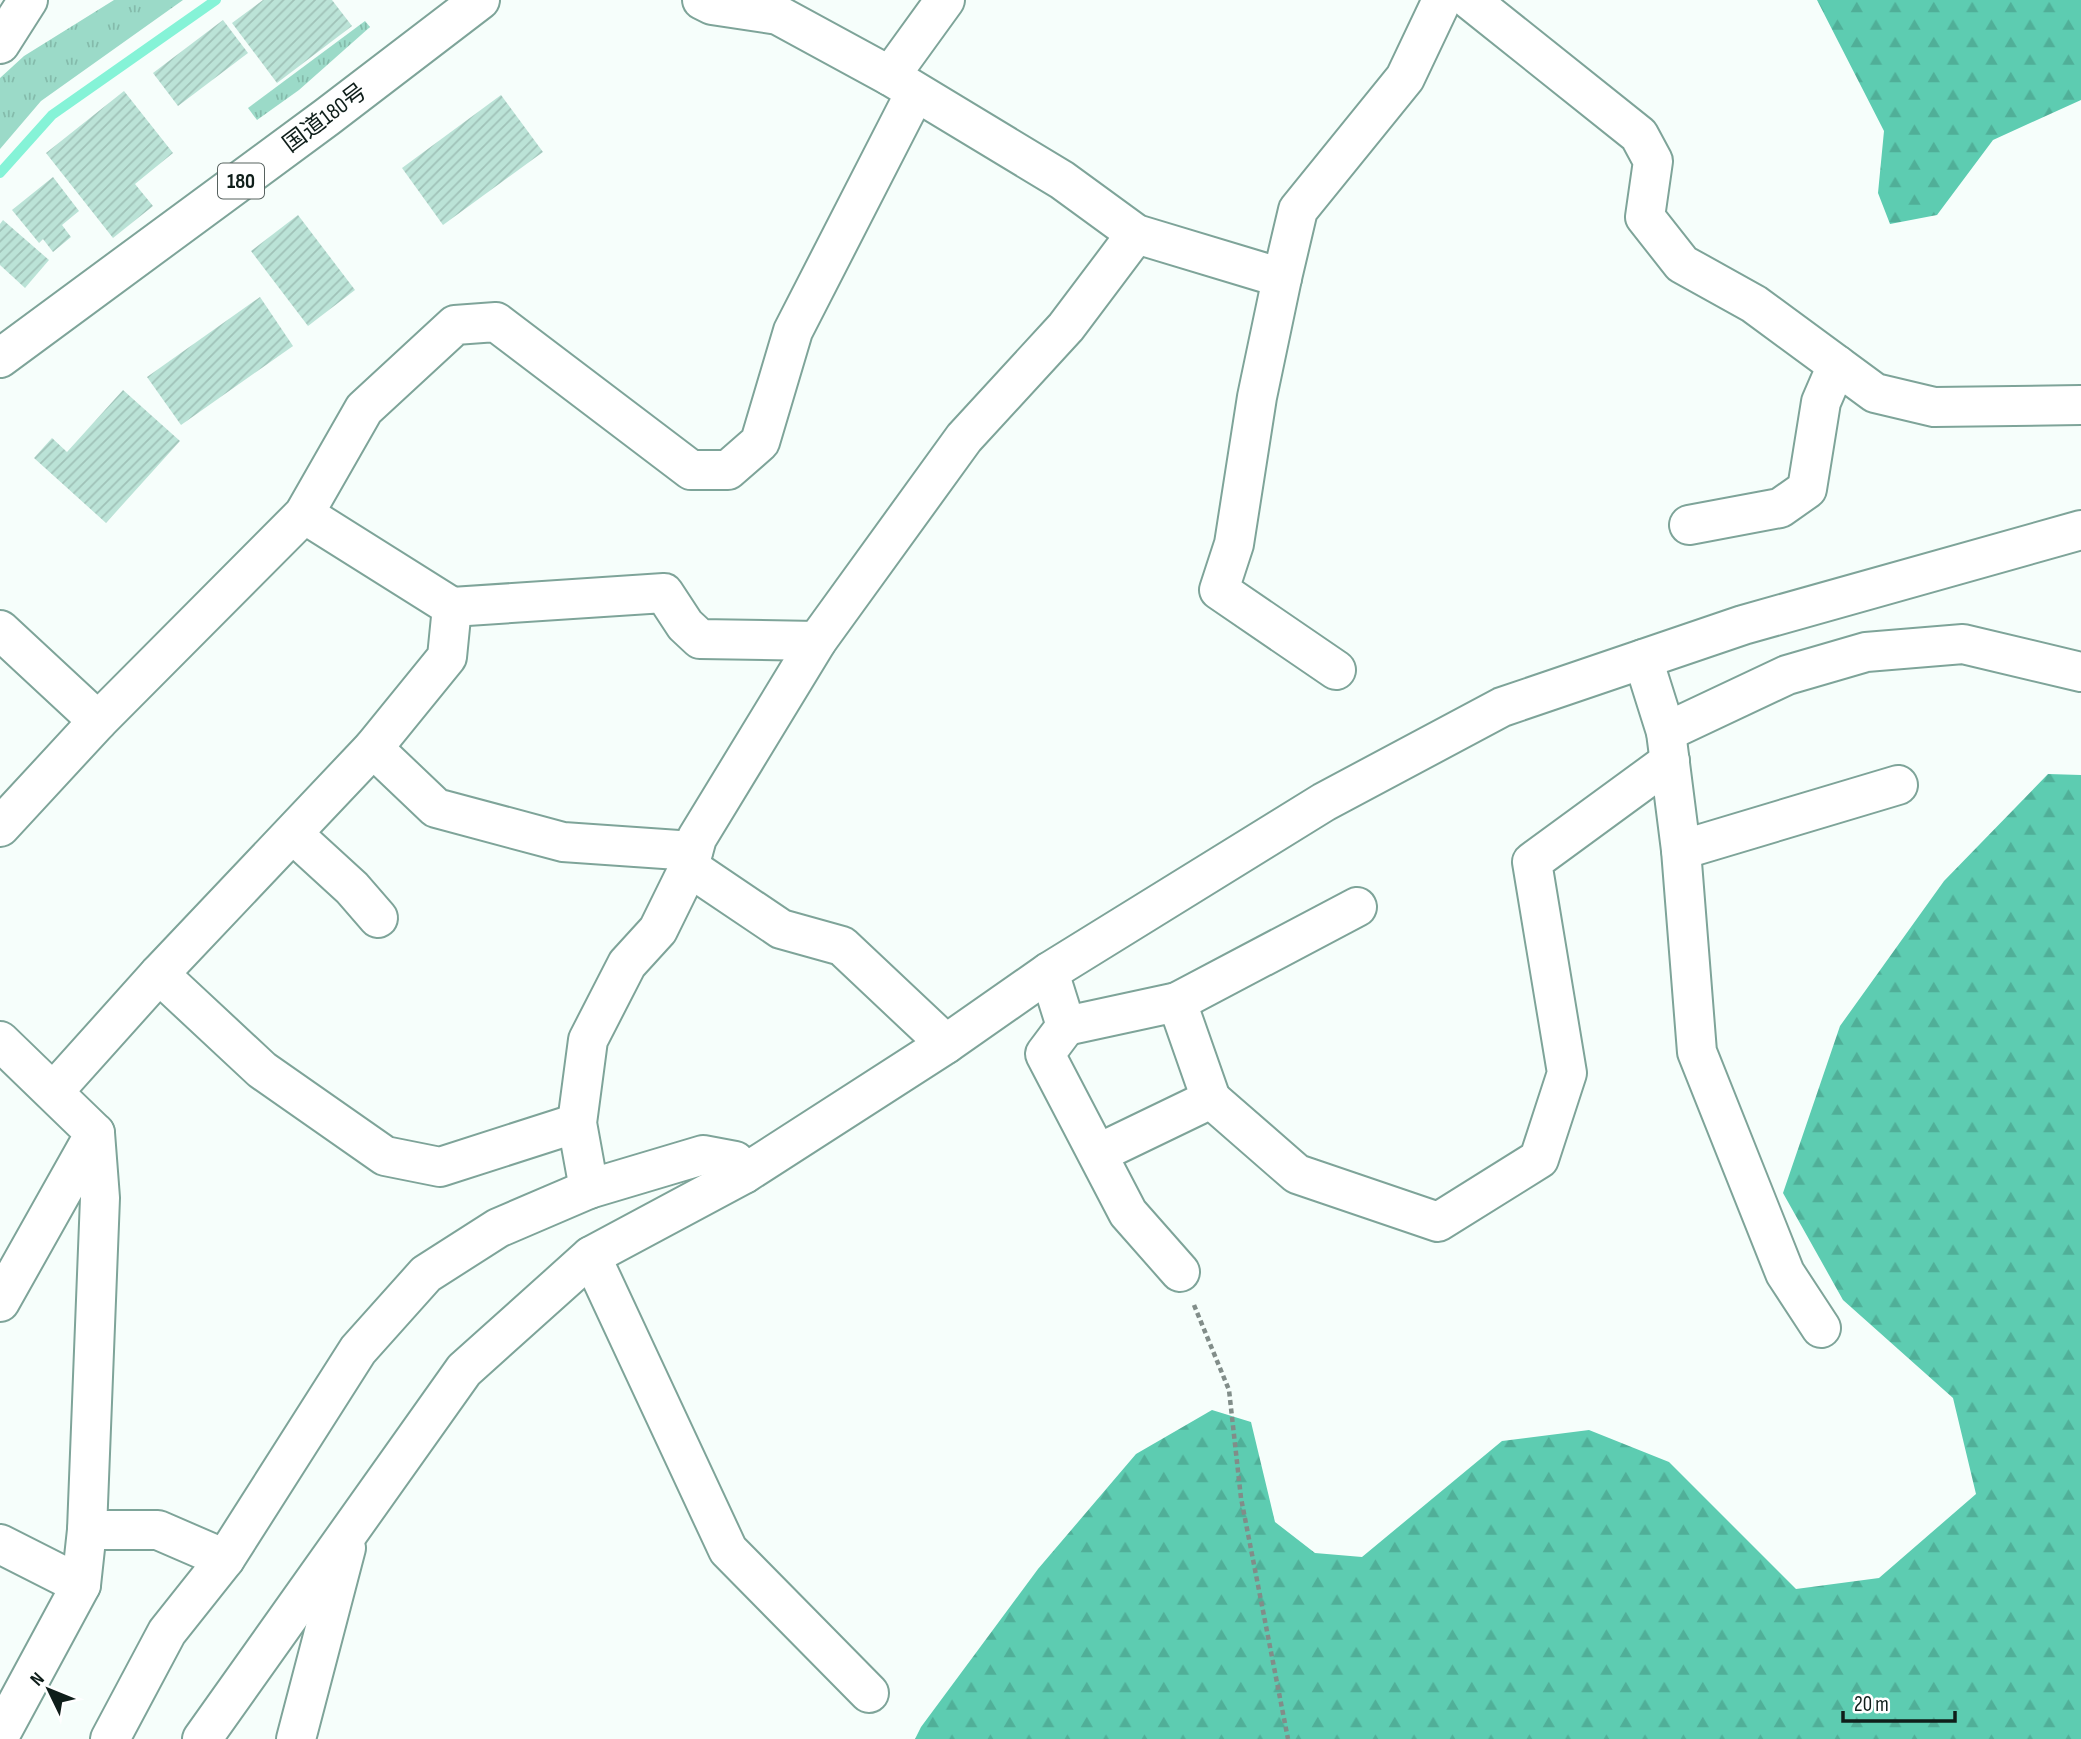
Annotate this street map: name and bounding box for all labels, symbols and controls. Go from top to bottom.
street label: 国道180号 [278,78,372,158]
road number: 180 [218,164,264,198]
north arrow [14,1655,84,1725]
text: N [26,1668,50,1691]
scale bar [1843,1680,1955,1724]
text: 20 m [1854,1692,1889,1717]

